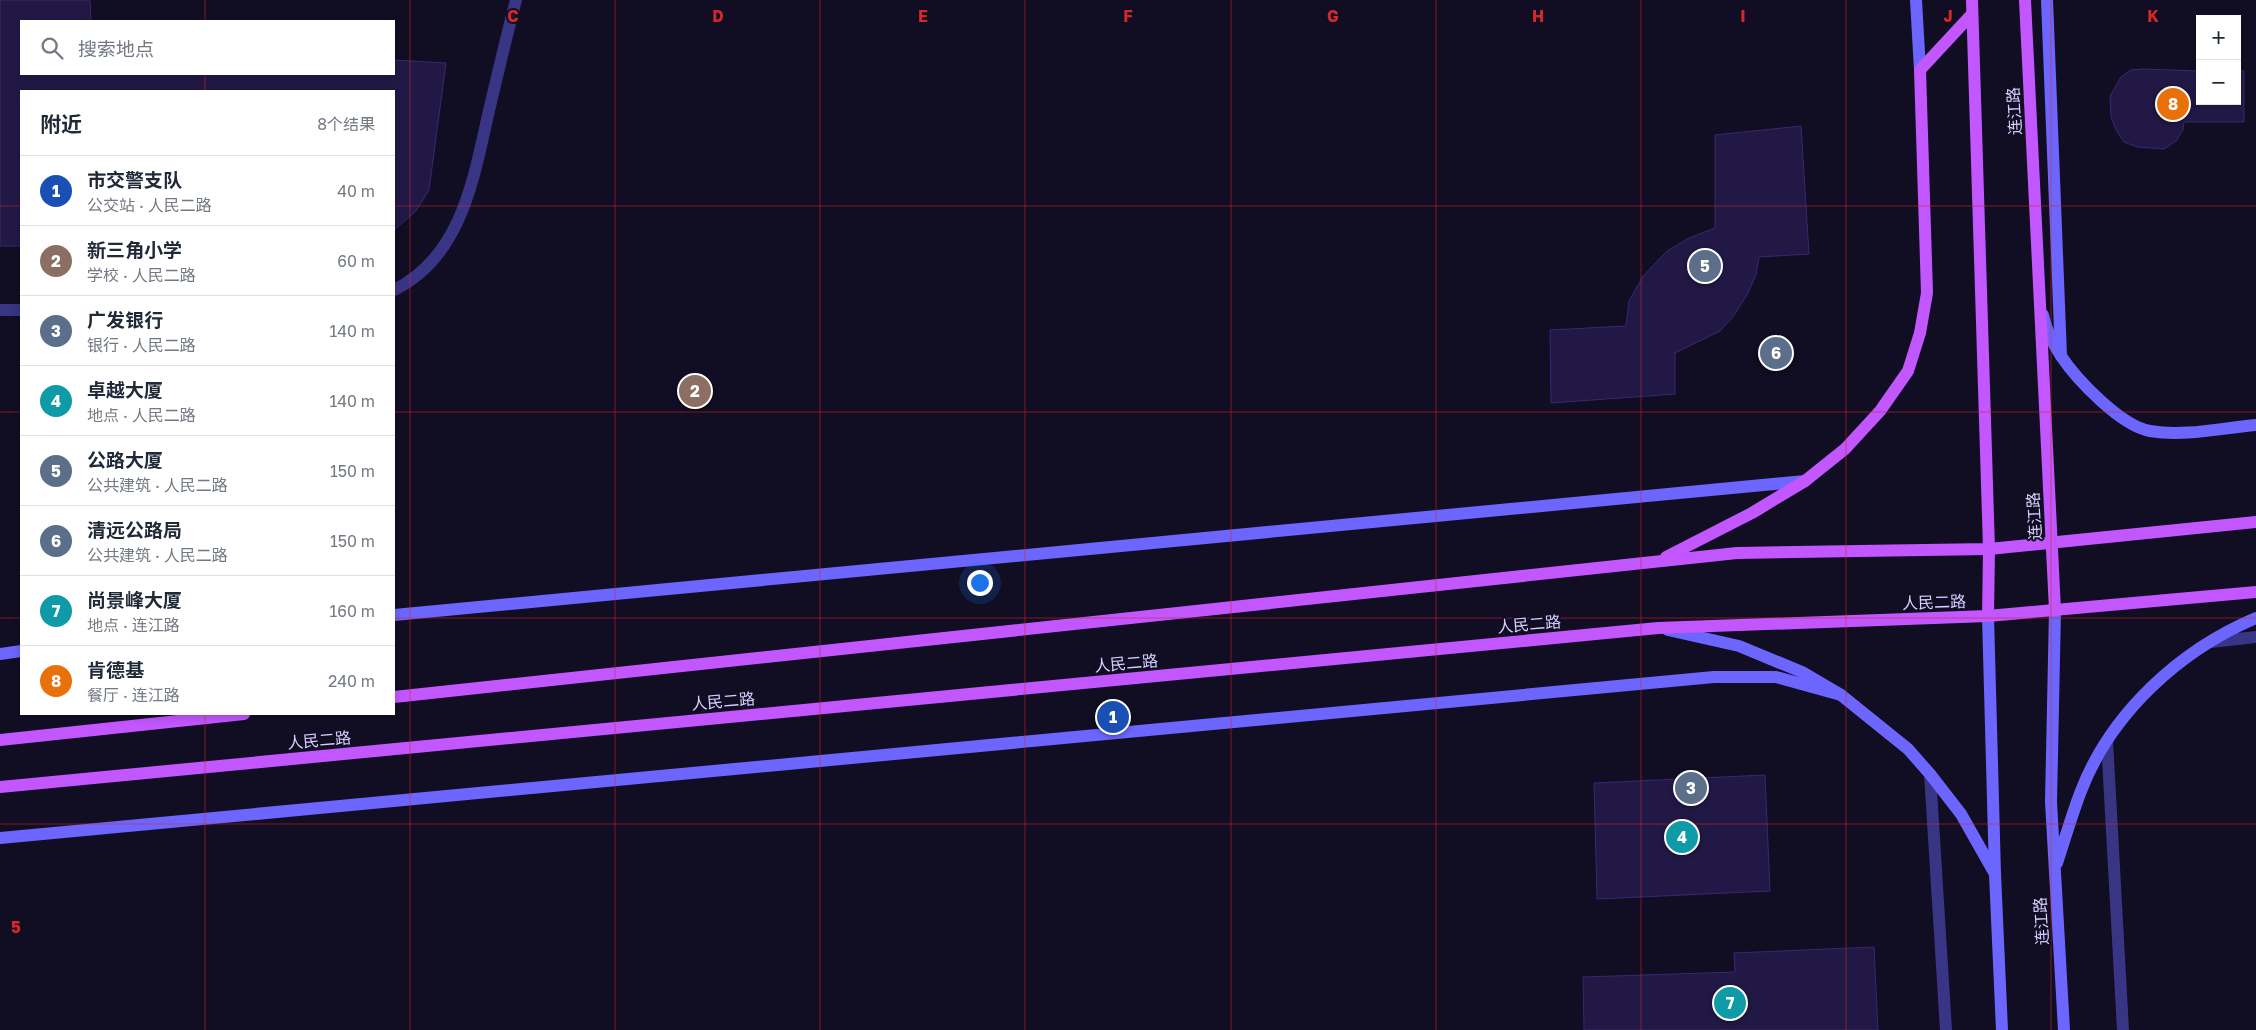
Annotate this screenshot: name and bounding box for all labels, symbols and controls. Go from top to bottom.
text: C [507,6,519,26]
text: D [712,6,724,26]
text: E [918,6,928,26]
text: F [1123,6,1133,26]
text: G [1327,6,1339,26]
text: H [1532,6,1544,26]
text: I [1740,6,1746,26]
text: J [1943,6,1953,26]
text: K [2147,6,2159,26]
map controls [2196,15,2241,105]
button: + [2196,15,2241,60]
search box [20,20,395,75]
icon: search [38,34,66,62]
text: 搜索地点 [78,37,154,60]
button: − [2196,60,2241,105]
pin: 8 [2157,85,2189,123]
street label: 连江路 [2003,87,2025,135]
text: 附近 [40,111,82,137]
text: 8个结果 [317,114,375,134]
text: 市交警支队 [87,168,182,191]
text: 1 [52,181,60,201]
text: 40 m [337,181,375,201]
text: 公交站 · 人民二路 [87,195,212,215]
text: 新三角小学 [87,238,182,261]
pin: 5 [1689,247,1721,285]
text: 2 [51,251,61,271]
text: 60 m [337,251,375,271]
text: 学校 · 人民二路 [87,265,196,285]
text: 广发银行 [87,308,163,331]
text: 3 [51,321,61,341]
text: 140 m [329,321,375,341]
pin: 6 [1760,334,1792,372]
text: 银行 · 人民二路 [87,335,196,355]
pin: 2 [679,372,711,410]
text: 卓越大厦 [87,378,163,401]
text: 4 [51,391,61,411]
text: 140 m [329,391,375,411]
text: 地点 · 人民二路 [87,405,196,425]
text: 公路大厦 [87,448,163,471]
text: 5 [51,461,61,481]
text: 150 m [330,461,375,481]
text: 公共建筑 · 人民二路 [87,475,228,495]
street label: 连江路 [2023,492,2045,540]
text: 清远公路局 [87,518,182,541]
text: 6 [51,531,61,551]
text: 150 m [330,531,375,551]
text: 公共建筑 · 人民二路 [87,545,228,565]
your location [967,570,993,596]
text: 尚景峰大厦 [87,588,182,611]
street label: 人民二路 [1902,591,1966,613]
text: 7 [52,601,60,621]
text: 160 m [329,601,375,621]
street label: 人民二路 [1496,611,1562,637]
text: 地点 · 连江路 [87,615,180,635]
street label: 人民二路 [1093,650,1159,676]
text: 肯德基 [87,658,144,681]
text: 8 [51,671,61,691]
text: 240 m [328,671,375,691]
text: 餐厅 · 连江路 [87,685,180,705]
street label: 人民二路 [690,688,756,714]
pin: 1 [1097,698,1129,736]
street label: 人民二路 [286,727,352,753]
pin: 3 [1675,769,1707,807]
pin: 4 [1666,818,1698,856]
street label: 连江路 [2030,897,2052,945]
text: 5 [11,917,21,937]
pin: 7 [1714,984,1746,1022]

